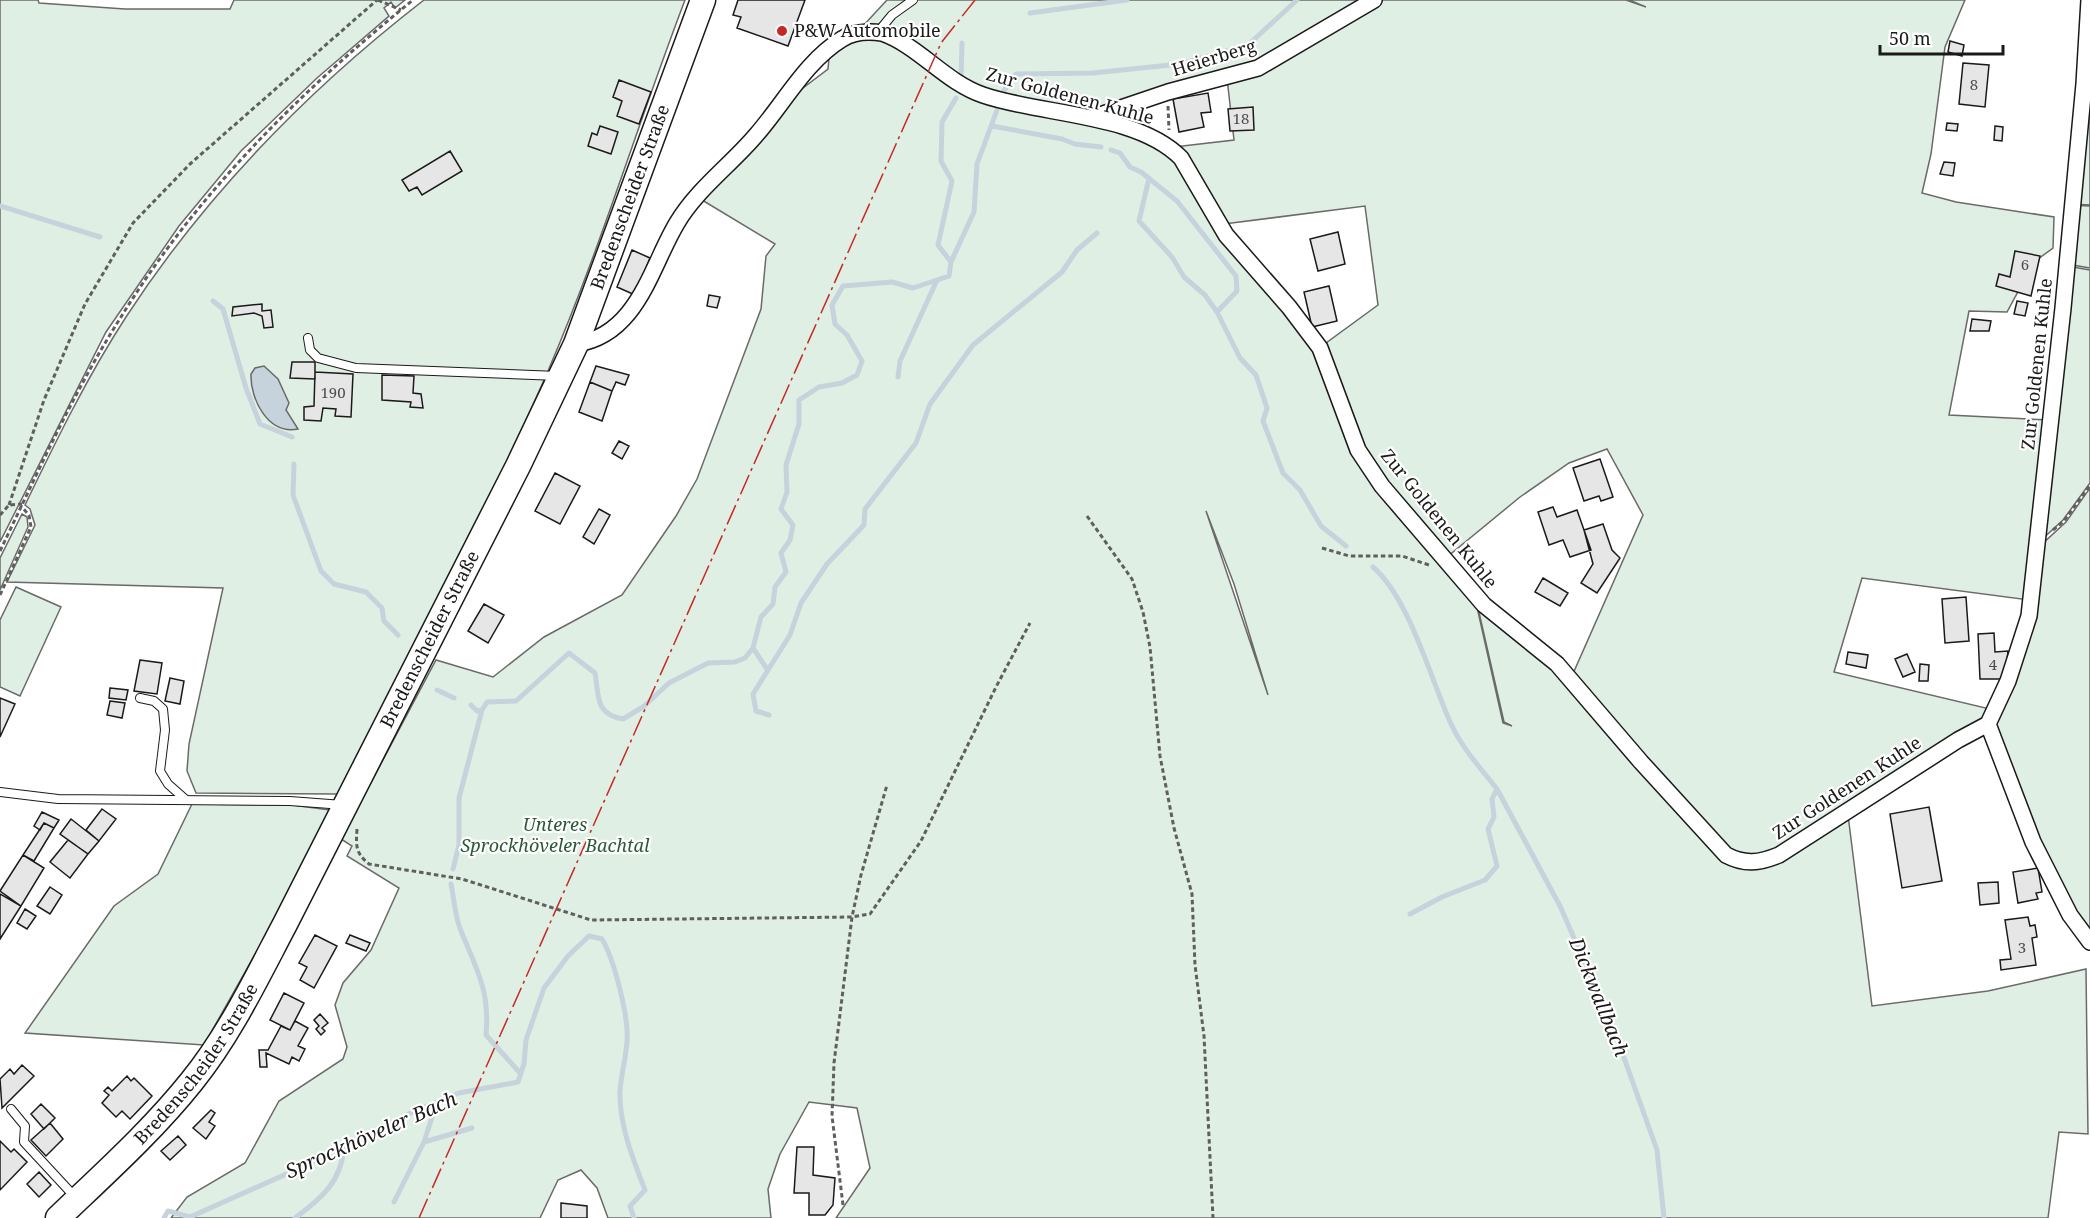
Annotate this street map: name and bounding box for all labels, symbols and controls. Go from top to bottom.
place label: P&W Automobile [794,18,941,42]
scale bar [1880,18,2003,56]
marker: P&W Automobile [775,24,789,38]
text: 50 m [1889,26,1931,50]
street label: Heierberg [1169,33,1259,81]
street label: Zur Goldenen Kuhle [984,61,1157,129]
house number: 8 [1970,74,1978,94]
street label: Bredenscheider Straße [584,101,674,293]
house number: 18 [1233,108,1249,128]
house number: 6 [2021,254,2029,274]
street label: Zur Goldenen Kuhle [2015,277,2057,451]
house number: 190 [320,382,346,402]
street label: Zur Goldenen Kuhle [1376,444,1503,593]
street label: Bredenscheider Straße [374,546,484,731]
house number: 4 [1989,654,1998,674]
street label: Zur Goldenen Kuhle [1768,730,1925,844]
park label: Unteres Sprockhöveler Bachtal [461,812,650,857]
water label: Dickwallbach [1563,932,1636,1060]
house number: 3 [2018,937,2026,957]
street label: Bredenscheider Straße [128,979,263,1149]
water label: Sprockhöveler Bach [281,1085,461,1184]

